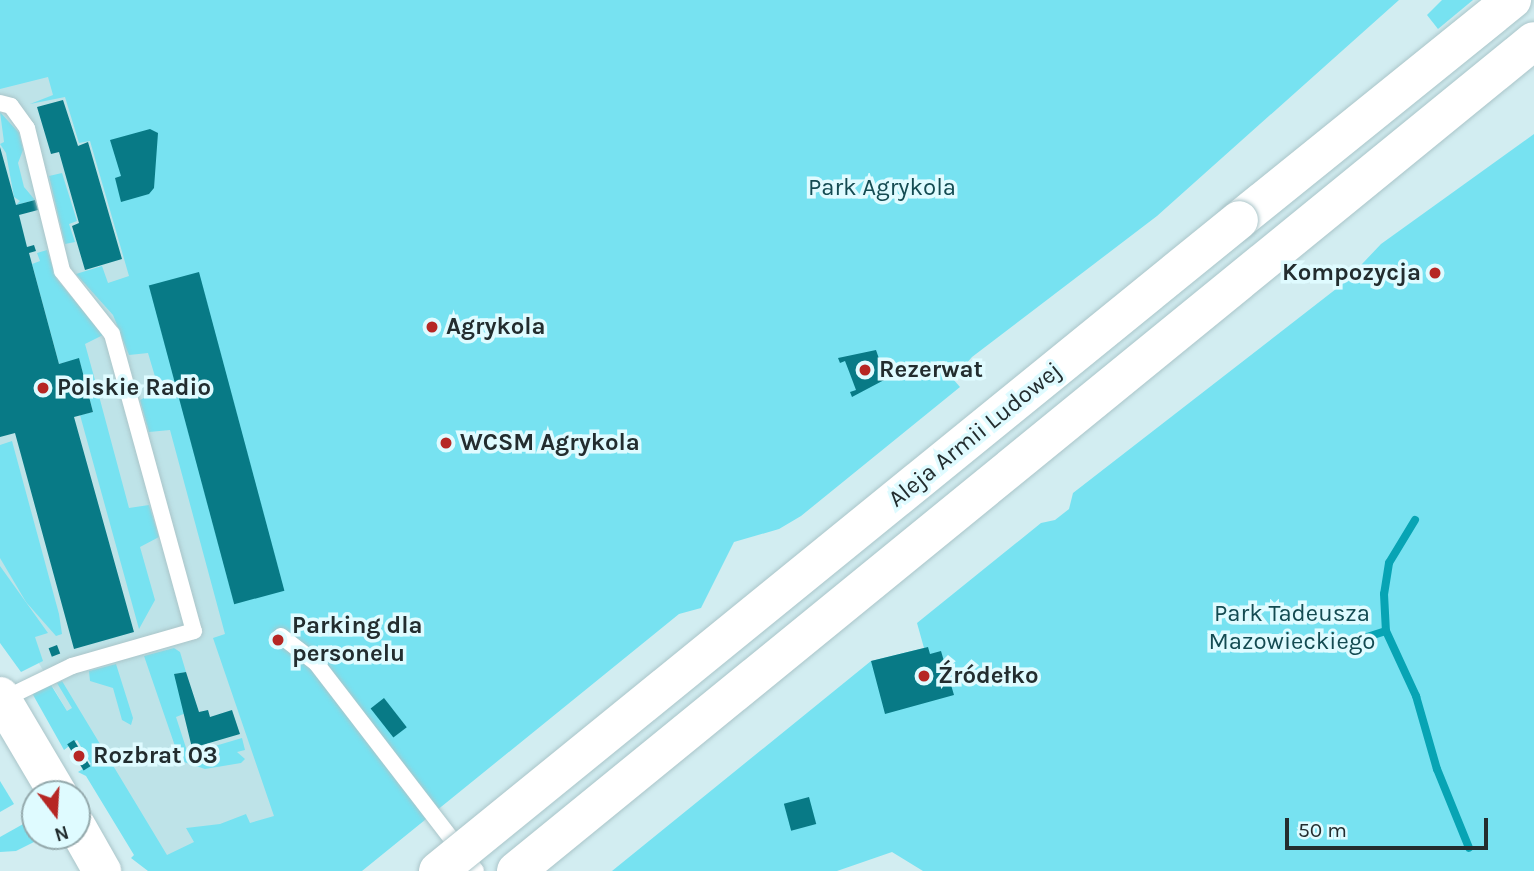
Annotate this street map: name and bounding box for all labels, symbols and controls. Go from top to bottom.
park label: Park Agrykola [808,174,956,202]
place label: Kompozycja [1282,259,1421,287]
marker: Kompozycja [1427,265,1443,281]
place label: Agrykola [446,313,546,341]
marker: Agrykola [424,319,440,335]
place label: Rezerwat [879,356,983,384]
street label: Aleja Armii Ludowej [883,356,1067,514]
marker: Rezerwat [857,362,873,378]
place label: Polskie Radio [57,374,211,402]
marker: Polskie Radio [35,380,51,396]
place label: WCSM Agrykola [460,429,640,457]
marker: WCSM Agrykola [438,435,454,451]
park label: Park Tadeusza Mazowieckiego [1209,600,1375,656]
place label: Parking dla personelu [292,612,423,668]
marker: Parking dla personelu [270,632,286,648]
place label: Źródełko [938,662,1039,690]
marker: Źródełko [916,668,932,684]
place label: Rozbrat 03 [93,742,218,770]
marker: Rozbrat 03 [71,748,87,764]
north arrow [21,780,91,850]
scale bar [1289,804,1492,848]
text: 50 m [1298,818,1347,842]
text: N [52,821,71,846]

